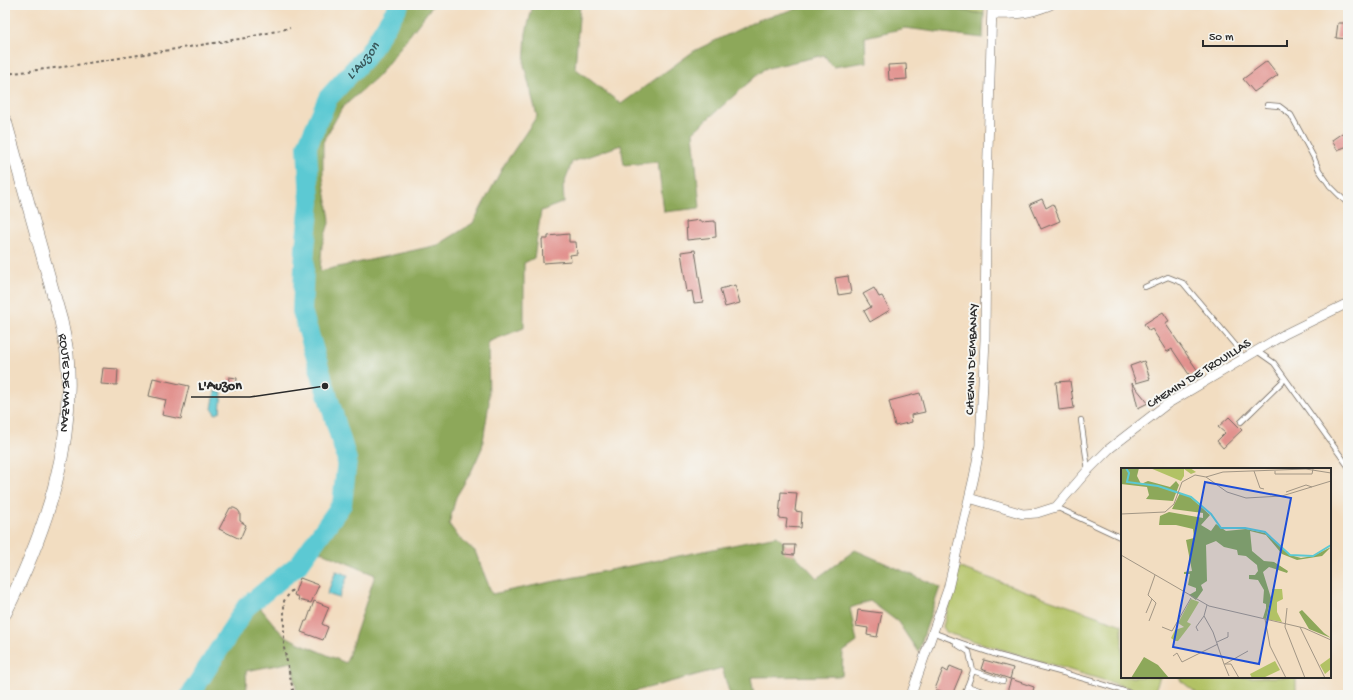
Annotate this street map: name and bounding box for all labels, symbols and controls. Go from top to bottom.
scale bar [1203,22,1287,48]
text: 50 m [1209,31,1234,45]
water label: L'Auzon [343,39,385,84]
street label: CHEMIN D'EMBANAY [963,303,982,415]
street label: ROUTE DE MAZAN [54,332,73,433]
street label: CHEMIN DE TROUILLAS [1145,336,1255,412]
callout: L'Auzon [191,371,250,397]
text: L'Auzon [198,378,242,395]
inset map [1121,468,1331,678]

